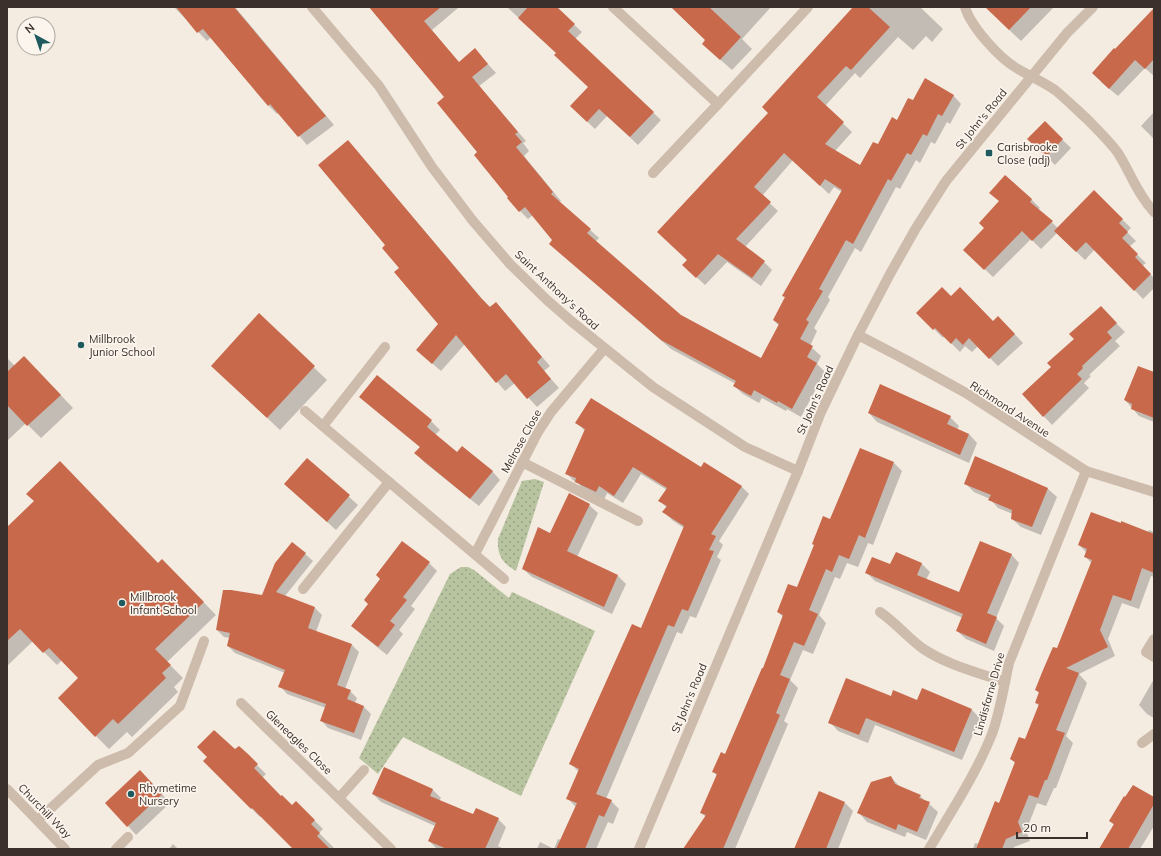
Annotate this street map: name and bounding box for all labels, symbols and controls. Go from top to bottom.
north arrow [16,16,56,56]
text: N [22,20,37,36]
street label: St John's Road [952,86,1010,152]
place label: Carisbrooke Close (adj) [997,140,1058,167]
marker: Carisbrooke Close (adj) [984,148,994,158]
street label: Saint Anthony's Road [512,247,602,333]
place label: Millbrook Junior School [89,332,155,359]
marker: Millbrook Junior School [76,340,86,350]
street label: St John's Road [794,363,836,437]
street label: Richmond Avenue [967,378,1053,440]
street label: Melrose Close [498,407,544,475]
place label: Millbrook Infant School [130,590,197,617]
marker: Millbrook Infant School [117,598,127,608]
street label: Lindisfarne Drive [970,651,1008,737]
street label: St John's Road [668,661,710,735]
street label: Gleneagles Close [263,707,335,777]
street label: Churchill Way [15,781,75,841]
place label: Rhymetime Nursery [139,781,197,808]
marker: Rhymetime Nursery [126,789,136,799]
scale bar [1017,814,1087,840]
text: 20 m [1023,820,1051,835]

